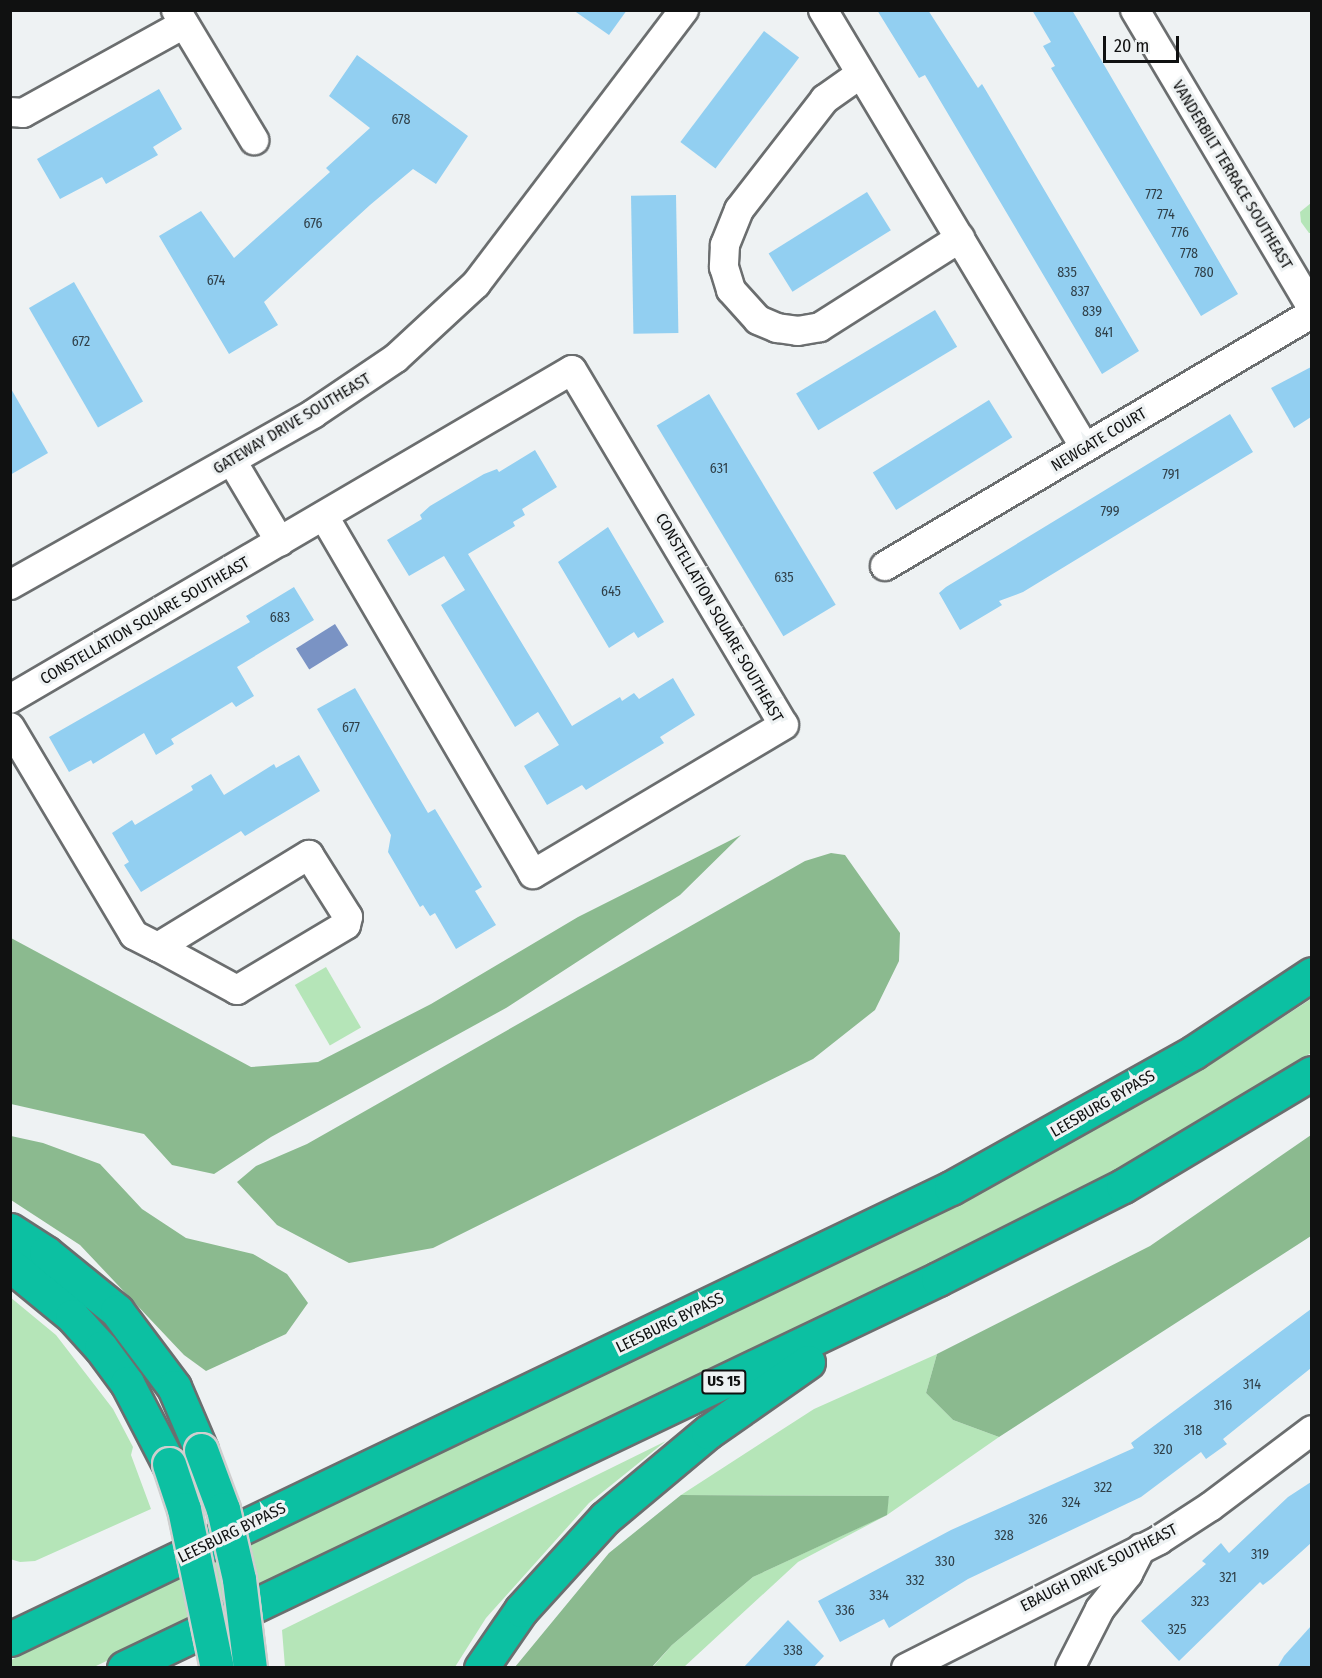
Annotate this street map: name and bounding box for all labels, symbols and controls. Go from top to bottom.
scale bar [1106,24,1182,62]
text: 20 m [1114,35,1149,57]
street label: VANDERBILT TERRACE SOUTHEAST [1168,77,1296,273]
house number: 678 [391,112,411,128]
house number: 772 [1145,187,1163,203]
house number: 774 [1157,207,1175,223]
house number: 676 [304,216,322,232]
house number: 776 [1171,225,1189,241]
house number: 778 [1180,246,1198,262]
house number: 835 [1057,265,1077,281]
house number: 780 [1194,265,1214,281]
house number: 674 [207,273,225,289]
house number: 837 [1071,284,1089,300]
house number: 839 [1082,304,1102,320]
house number: 841 [1095,325,1113,341]
house number: 672 [72,334,90,350]
street label: GATEWAY DRIVE SOUTHEAST [210,369,374,479]
street label: NEWGATE COURT [1048,404,1150,476]
house number: 631 [710,461,728,477]
house number: 791 [1162,467,1180,483]
house number: 799 [1100,504,1120,520]
street label: CONSTELLATION SQUARE SOUTHEAST [651,510,787,726]
street label: CONSTELLATION SQUARE SOUTHEAST [37,553,253,689]
house number: 635 [774,570,794,586]
house number: 645 [601,584,621,600]
house number: 683 [270,610,290,626]
house number: 677 [342,720,360,736]
street label: LEESBURG BYPASS [1047,1066,1159,1142]
street label: LEESBURG BYPASS [613,1289,727,1357]
road number: US 15 [700,1370,748,1394]
house number: 314 [1243,1377,1261,1393]
house number: 316 [1214,1398,1232,1414]
house number: 318 [1184,1423,1202,1439]
house number: 320 [1153,1442,1173,1458]
house number: 322 [1094,1480,1112,1496]
house number: 324 [1062,1495,1080,1511]
street label: LEESBURG BYPASS [175,1499,289,1567]
house number: 326 [1028,1512,1048,1528]
street label: EBAUGH DRIVE SOUTHEAST [1017,1520,1181,1616]
house number: 328 [994,1528,1014,1544]
house number: 319 [1251,1547,1269,1563]
house number: 330 [935,1554,955,1570]
house number: 321 [1219,1570,1237,1586]
house number: 332 [906,1573,924,1589]
house number: 334 [869,1588,889,1604]
house number: 323 [1191,1594,1209,1610]
house number: 336 [835,1603,855,1619]
house number: 325 [1168,1622,1186,1638]
house number: 338 [783,1643,803,1659]

